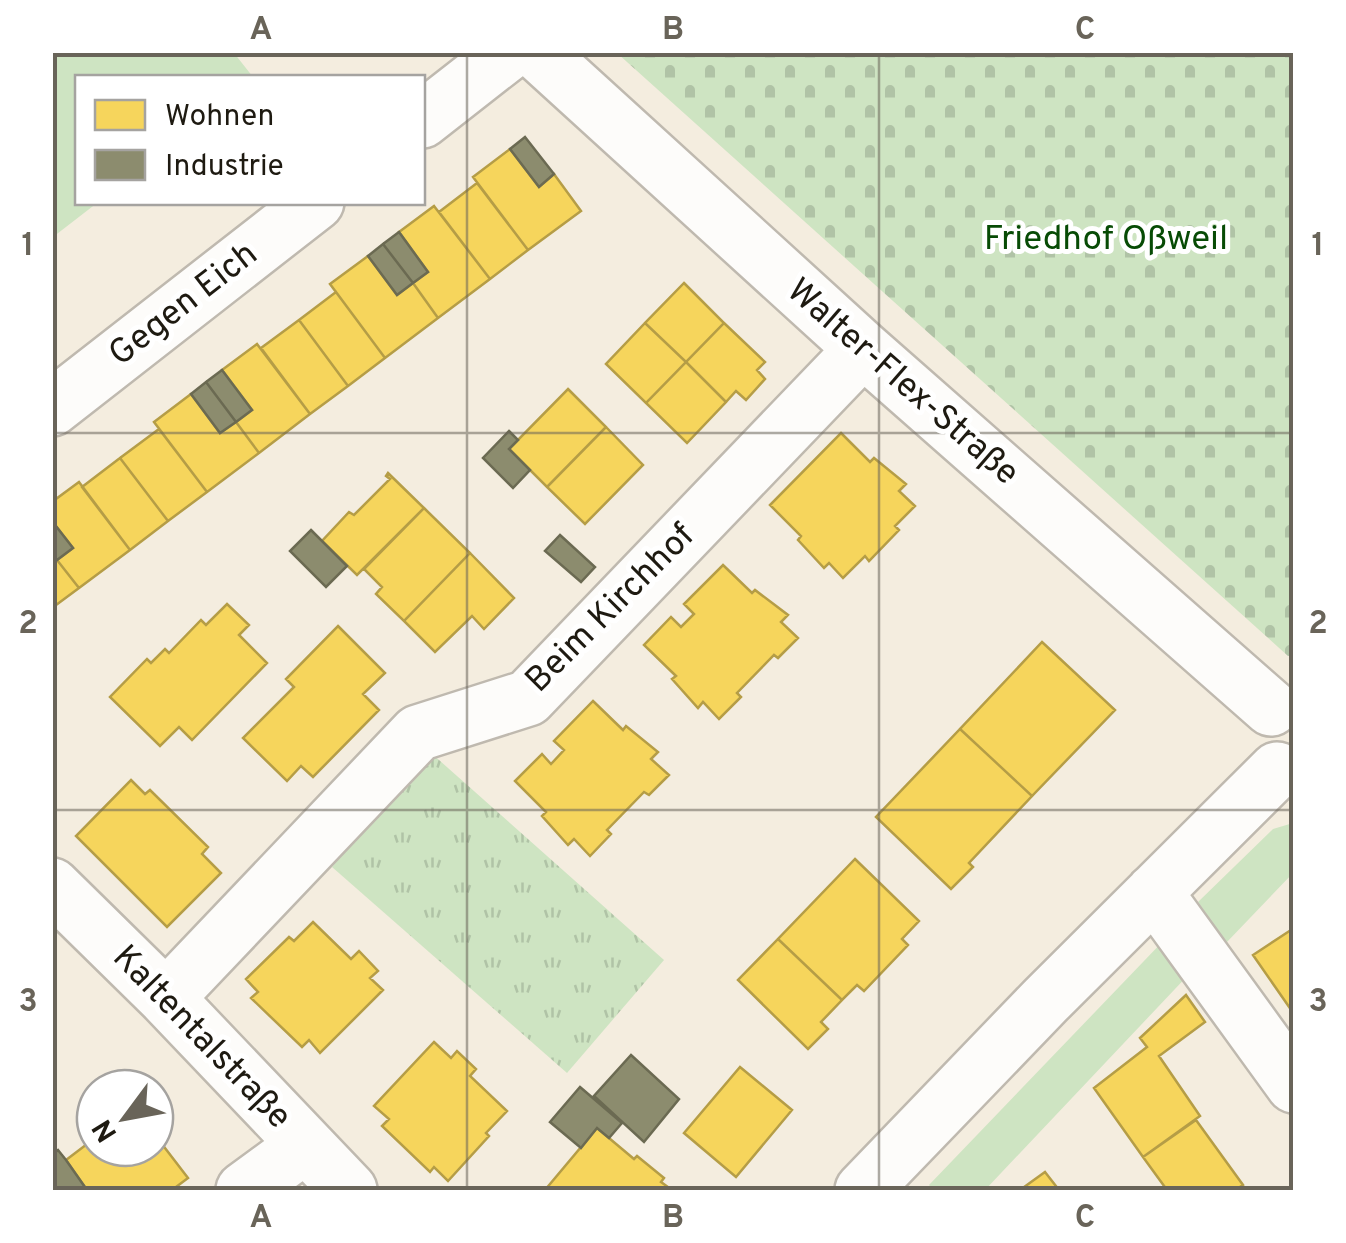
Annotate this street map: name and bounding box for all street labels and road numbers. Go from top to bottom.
street label: Gegen Eich [101,233,267,377]
street label: Walter-Flex-Straße [777,270,1027,496]
street label: Beim Kirchhof [517,515,705,703]
street label: Kaltentalstraße [102,937,300,1139]

